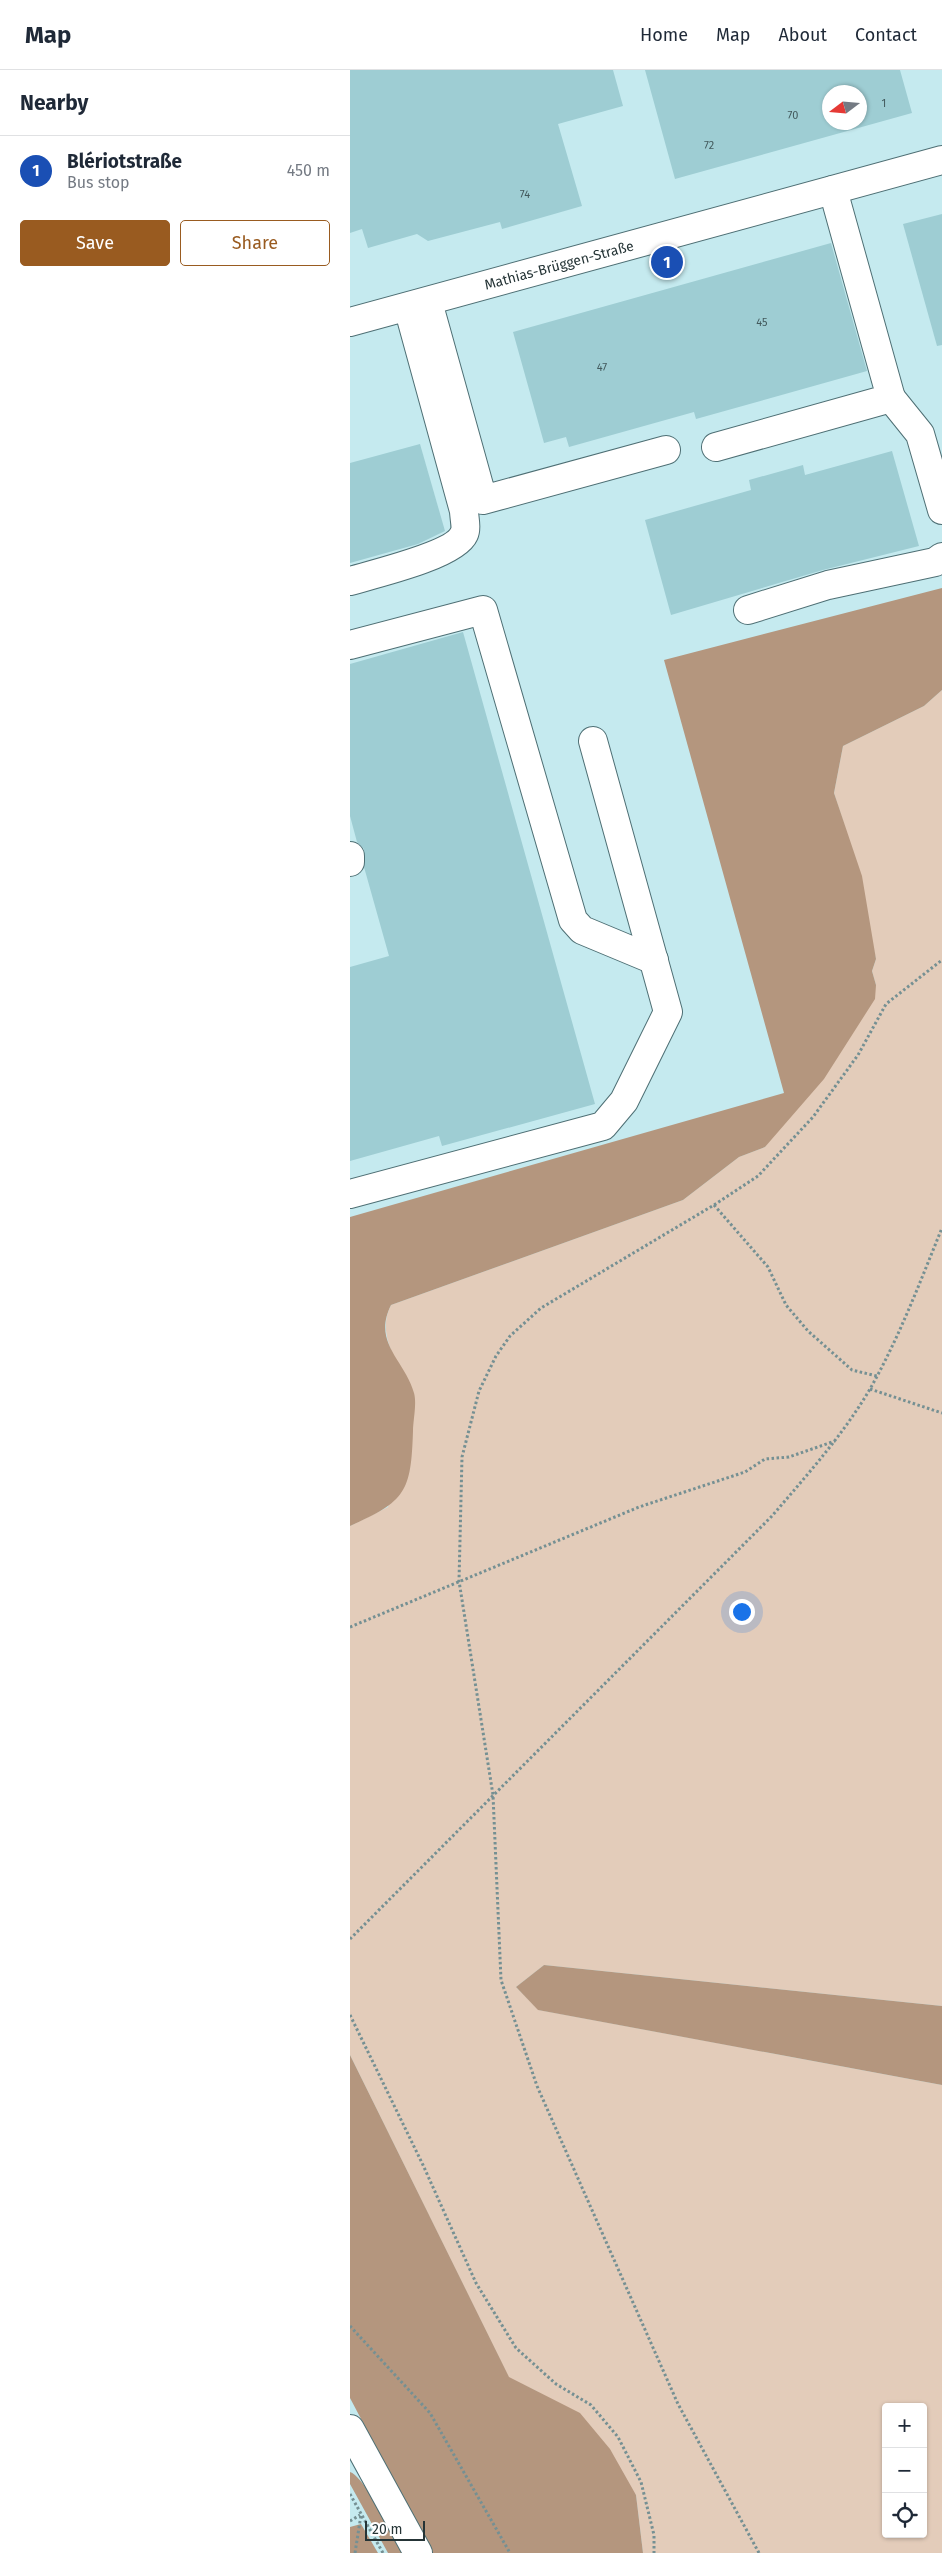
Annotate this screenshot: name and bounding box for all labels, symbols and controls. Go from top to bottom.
text: Map [25,21,71,49]
text: Home [640,24,688,46]
text: Map [716,24,750,46]
text: About [778,24,827,46]
text: Contact [855,24,917,46]
north arrow [822,85,867,130]
text: Nearby [20,90,88,116]
house number: 1 [882,97,886,110]
house number: 70 [788,109,798,122]
house number: 72 [704,139,714,152]
text: Blériotstraße [67,150,182,173]
text: 1 [32,161,40,180]
text: 450 m [287,161,330,180]
text: Bus stop [67,173,130,192]
house number: 74 [520,188,530,201]
button: Save [20,220,170,266]
button: Share [180,220,330,266]
street label: Mathias-Brüggen-Straße [483,237,636,294]
pin: 1 [651,243,683,281]
house number: 45 [756,316,768,329]
house number: 47 [597,361,607,374]
your location [729,1599,755,1625]
map controls [882,2403,927,2538]
button: + [882,2403,927,2448]
button: − [882,2448,927,2493]
button: locate [882,2493,927,2538]
scale bar [365,2518,425,2541]
text: 20 m [372,2521,402,2538]

